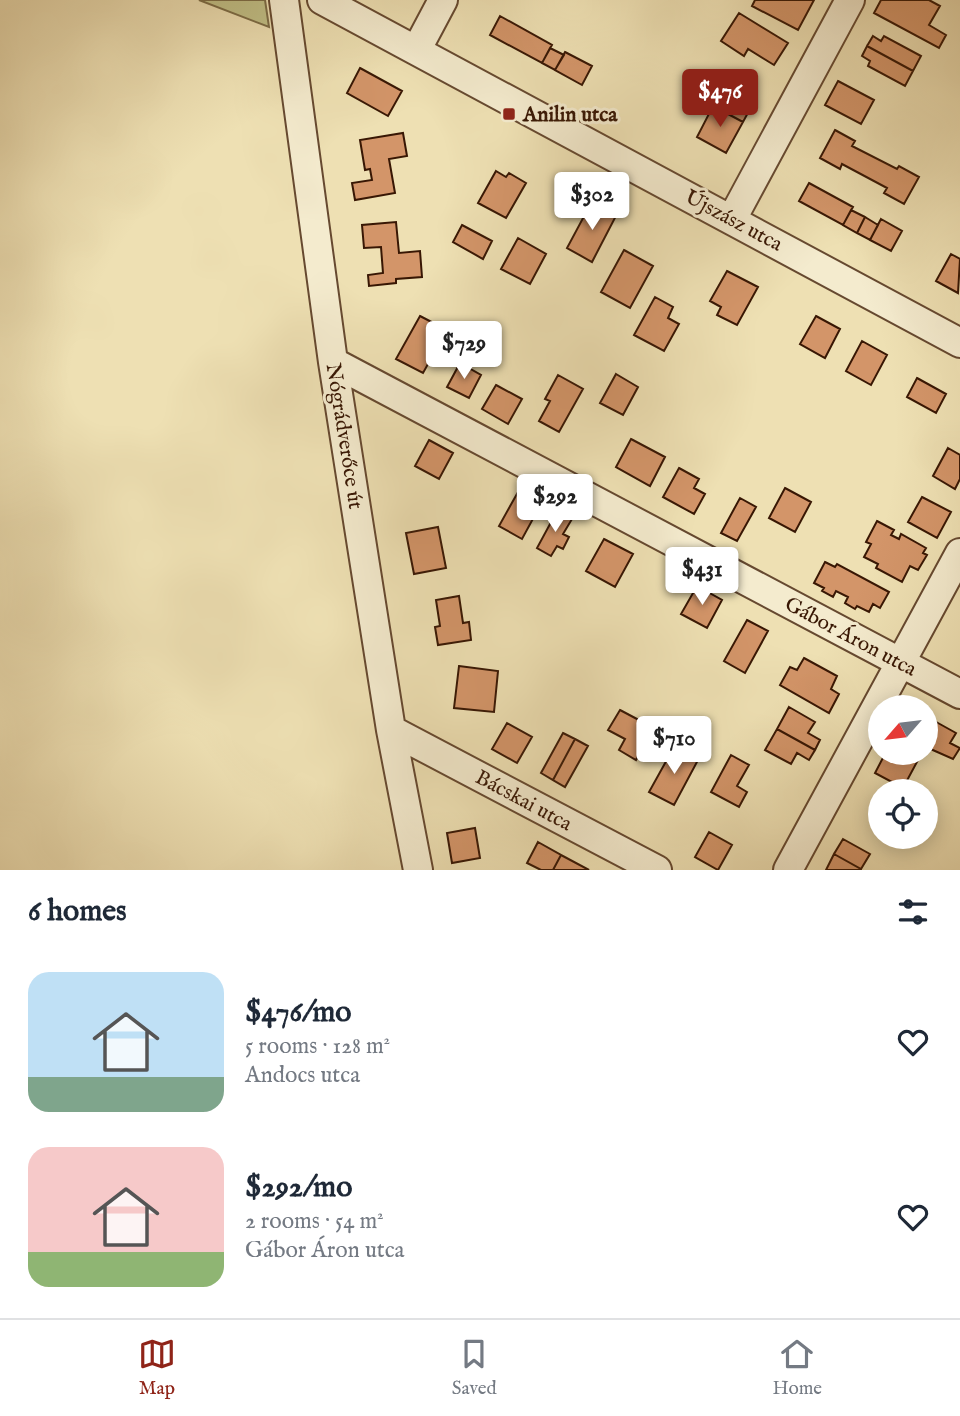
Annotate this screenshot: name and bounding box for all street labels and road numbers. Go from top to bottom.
street label: Újszász utca [680,184,788,259]
street label: Nógrádverőce út [319,361,368,511]
street label: Gábor Áron utca [780,590,922,684]
street label: Bácskai utca [470,765,577,839]

